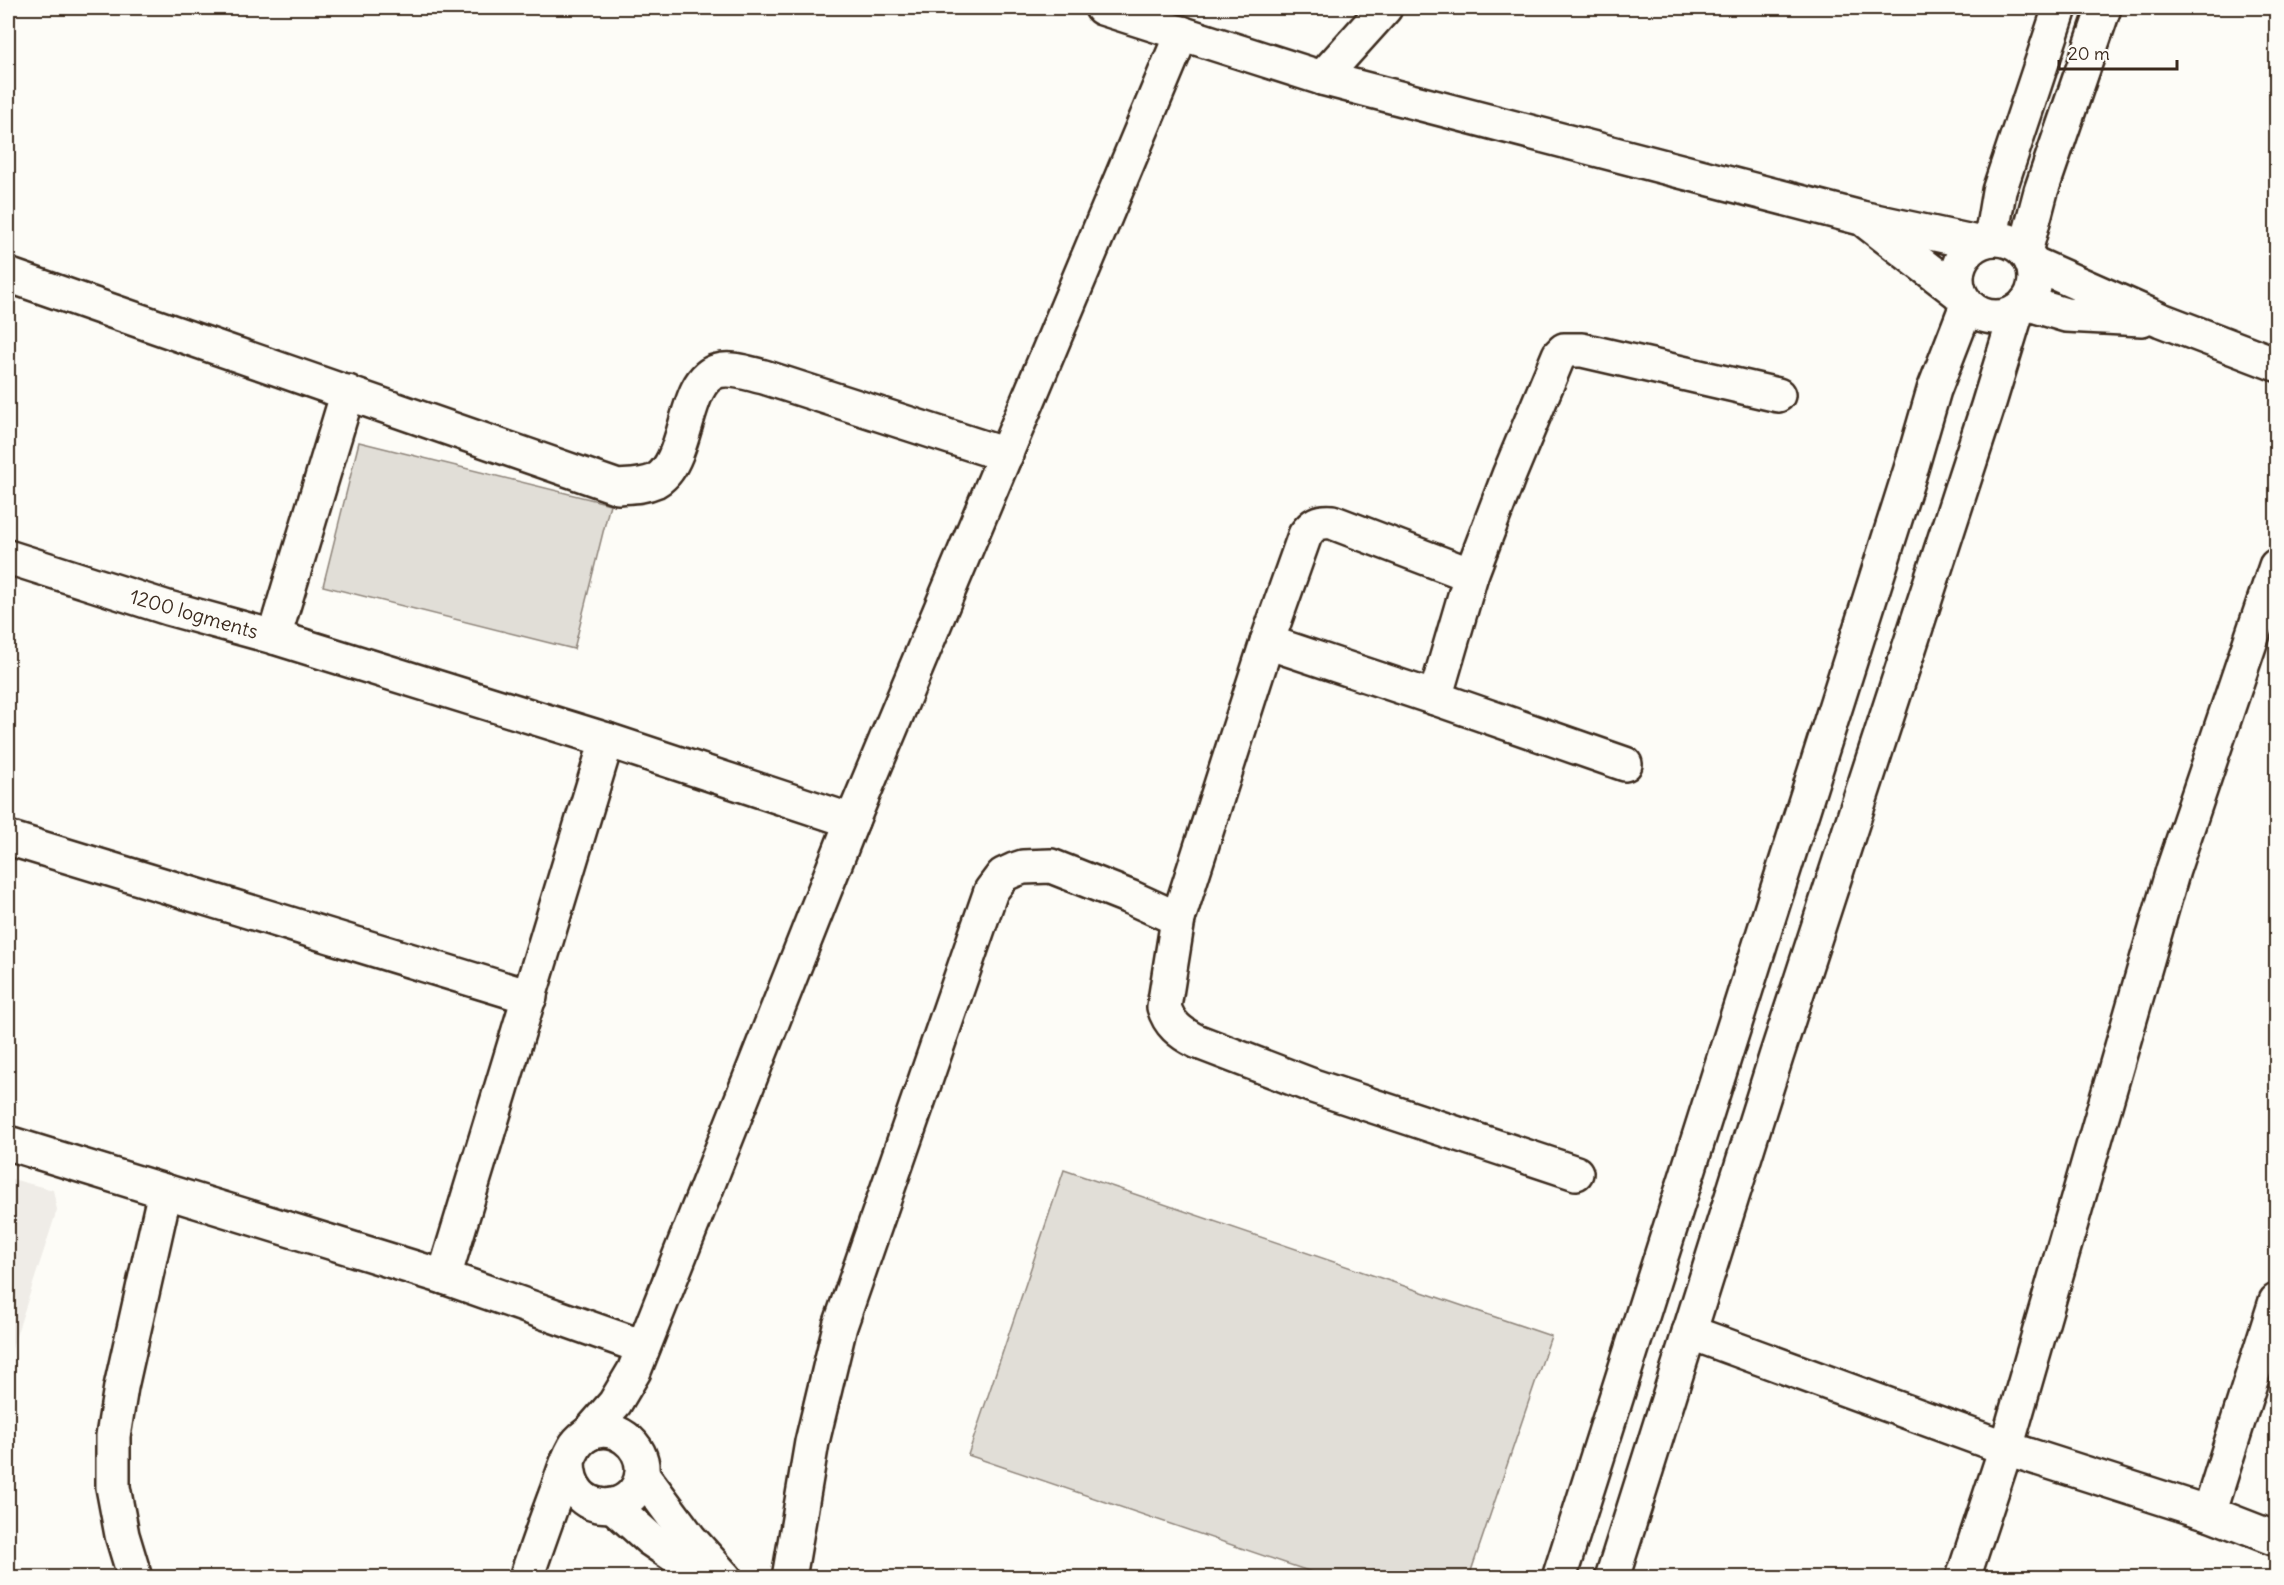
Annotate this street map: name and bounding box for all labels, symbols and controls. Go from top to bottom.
scale bar [2059,33,2178,71]
text: 20 m [2068,42,2110,65]
street label: 1200 logments [127,583,261,644]

